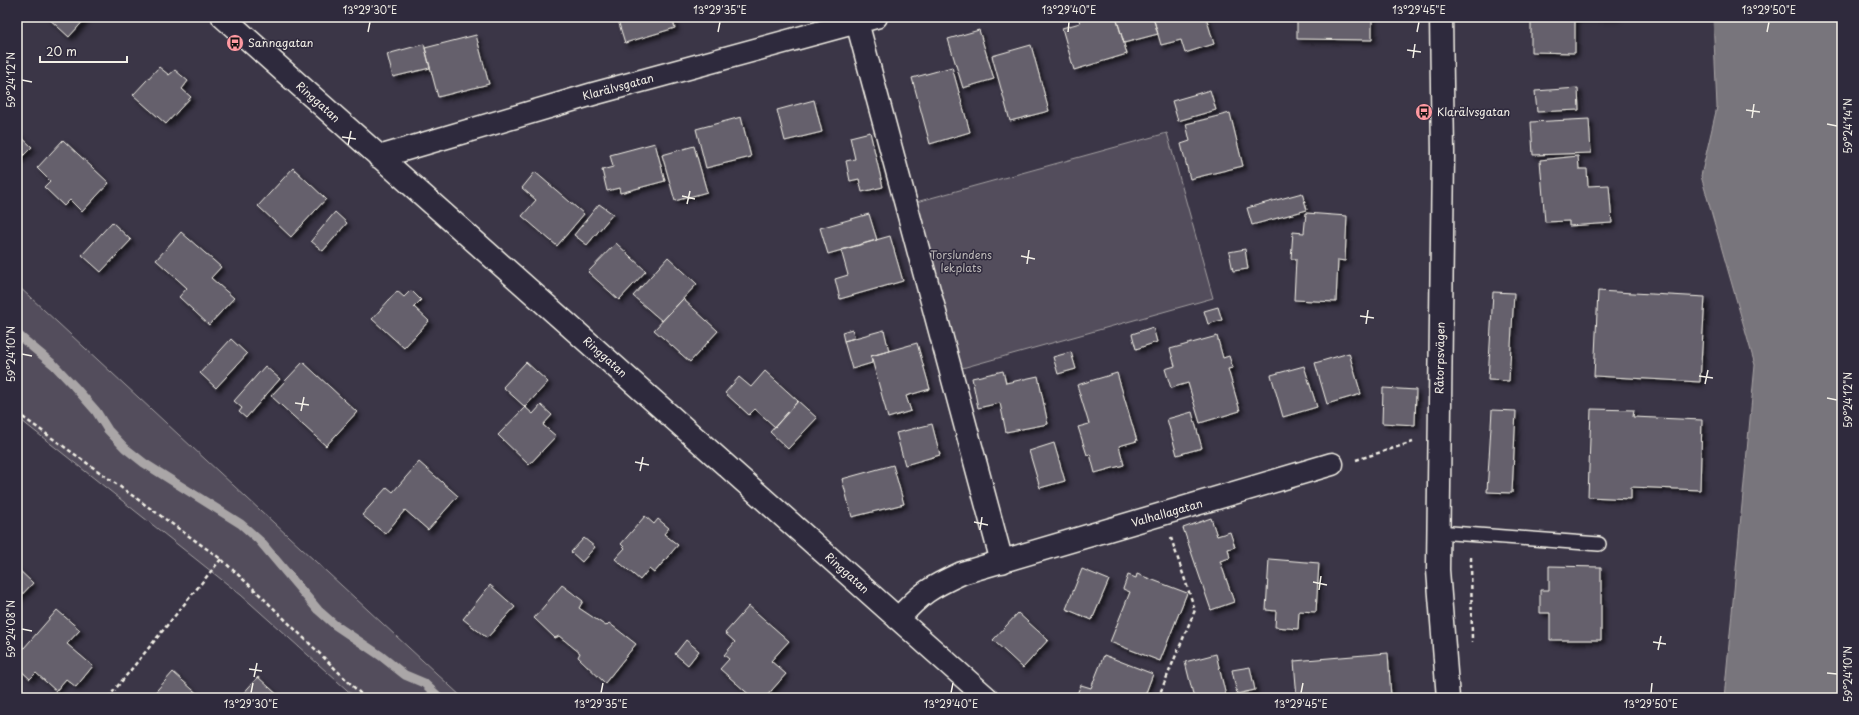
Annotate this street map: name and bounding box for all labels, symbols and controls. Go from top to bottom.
text: 13°29'30"E [343,2,397,17]
text: 13°29'35"E [693,2,747,17]
text: 13°29'40"E [1042,2,1096,17]
text: 13°29'45"E [1392,2,1446,17]
text: 13°29'50"E [1742,2,1796,17]
bus stop icon: Sannagatan [225,33,245,53]
place label: Sannagatan [248,34,313,51]
scale bar [40,38,127,64]
text: 20 m [46,42,77,60]
text: 59°24'12"N [3,52,18,108]
street label: Klarälvsgatan [580,69,655,104]
street label: Ringgatan [292,77,344,126]
text: 59°24'14"N [1840,98,1855,154]
bus stop icon: Klarälvsgatan [1414,102,1434,122]
place label: Klarälvsgatan [1437,103,1510,120]
park label: Torslundens lekplats [930,246,992,276]
street label: Råtorpsvägen [1430,322,1449,394]
text: 59°24'10"N [3,326,18,382]
street label: Ringgatan [579,332,631,381]
text: 59°24'12"N [1840,372,1855,428]
street label: Valhallagatan [1129,494,1204,531]
street label: Ringgatan [821,548,873,597]
text: 59°24'08"N [3,600,18,658]
text: 59°24'10"N [1840,646,1855,702]
text: 13°29'30"E [224,696,278,711]
text: 13°29'35"E [574,696,628,711]
text: 13°29'40"E [924,696,978,711]
text: 13°29'45"E [1274,696,1328,711]
text: 13°29'50"E [1624,696,1678,711]

